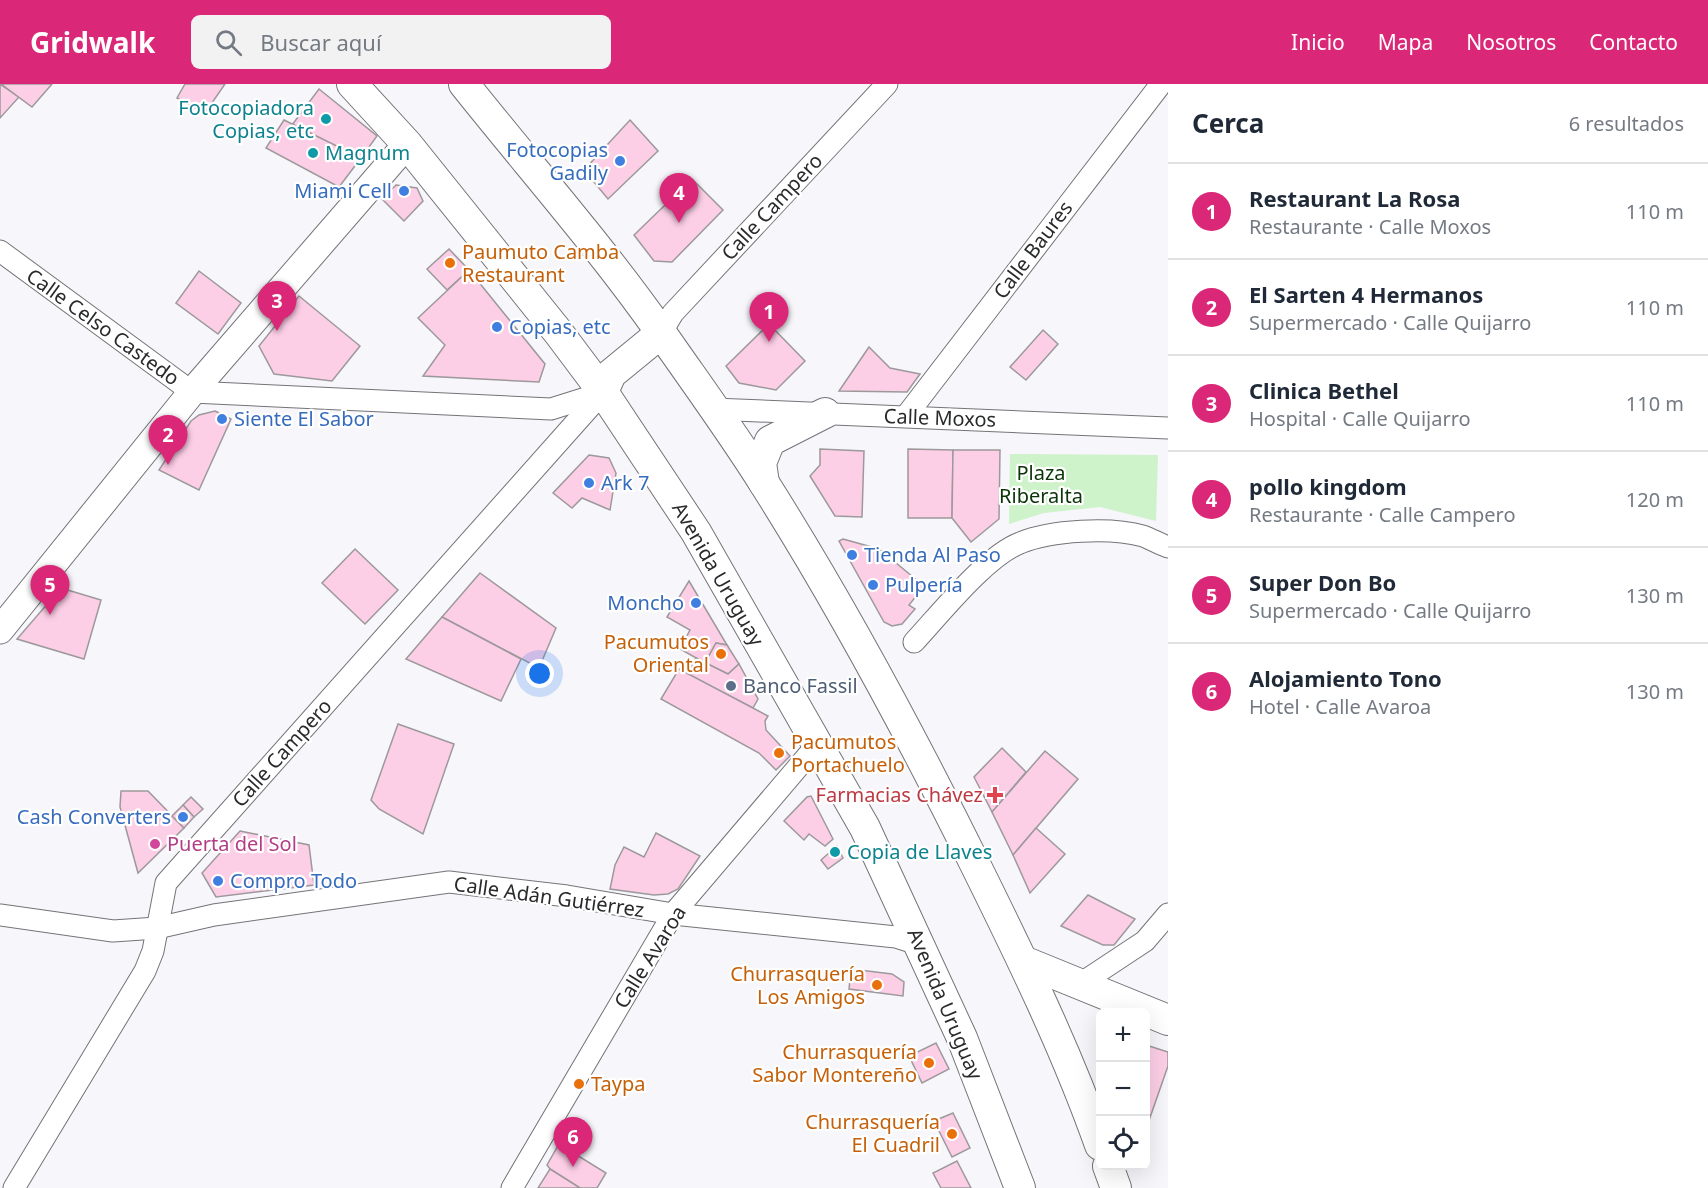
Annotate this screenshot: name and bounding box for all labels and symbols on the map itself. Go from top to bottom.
place label: Fotocopiadora Copias, etc [178,94,314,144]
marker: Fotocopiadora Copias, etc [319,112,333,126]
place label: Fotocopias Gadily [506,136,609,186]
place label: Magnum [325,139,410,166]
marker: Magnum [306,146,320,160]
street label: Calle Campero [715,147,828,266]
marker: Fotocopias Gadily [613,154,627,168]
pin: 4 [660,174,698,223]
place label: Miami Cell [294,177,392,204]
marker: Miami Cell [397,184,411,198]
street label: Calle Baures [987,195,1078,304]
place label: Paumuto Camba Restaurant [462,238,619,288]
marker: Paumuto Camba Restaurant [443,256,457,270]
street label: Calle Celso Castedo [21,262,185,391]
pin: 3 [258,282,296,331]
pin: 1 [750,292,788,342]
place label: Copias, etc [509,313,611,340]
marker: Copias, etc [490,320,504,334]
street label: Calle Moxos [883,402,997,433]
place label: Siente El Sabor [234,405,374,432]
marker: Siente El Sabor [215,412,229,426]
pin: 2 [148,416,188,465]
park label: Plaza Riberalta [999,459,1083,509]
place label: Ark 7 [601,469,649,496]
marker: Ark 7 [582,476,596,490]
street label: Avenida Uruguay [666,497,771,651]
place label: Tienda Al Paso [864,541,1001,568]
marker: Tienda Al Paso [845,548,859,562]
pin: 5 [31,566,70,615]
place label: Pulpería [885,571,963,598]
marker: Pulpería [866,578,880,592]
place label: Moncho [607,589,684,616]
marker: Moncho [689,596,703,610]
place label: Pacumutos Oriental [604,628,709,678]
marker: Pacumutos Oriental [714,647,728,661]
your location [525,659,554,688]
place label: Banco Fassil [743,672,858,699]
marker: Banco Fassil [724,679,738,693]
street label: Calle Campero [226,693,337,813]
place label: Pacumutos Portachuelo [791,728,905,778]
marker: Pacumutos Portachuelo [772,746,786,760]
place label: Farmacias Chávez [816,781,983,808]
marker: Farmacias Chávez [988,788,1002,802]
place label: Cash Converters [17,803,171,830]
marker: Cash Converters [176,810,190,824]
place label: Puerta del Sol [167,830,297,857]
marker: Puerta del Sol [148,837,162,851]
place label: Copia de Llaves [847,838,992,865]
marker: Copia de Llaves [828,845,842,859]
place label: Compro Todo [230,867,357,894]
street label: Calle Adán Gutiérrez [452,870,646,923]
marker: Compro Todo [211,874,225,888]
street label: Calle Avaroa [607,900,692,1013]
street label: Avenida Uruguay [901,924,990,1084]
place label: Churrasquería Los Amigos [730,960,865,1010]
marker: Churrasquería Los Amigos [870,978,884,992]
place label: Churrasquería Sabor Montereño [752,1038,917,1088]
marker: Churrasquería Sabor Montereño [922,1056,936,1070]
place label: Taypa [591,1070,645,1097]
marker: Taypa [572,1077,586,1091]
place label: Churrasquería El Cuadril [805,1108,940,1158]
pin: 6 [554,1118,592,1167]
marker: Churrasquería El Cuadril [945,1127,959,1141]

